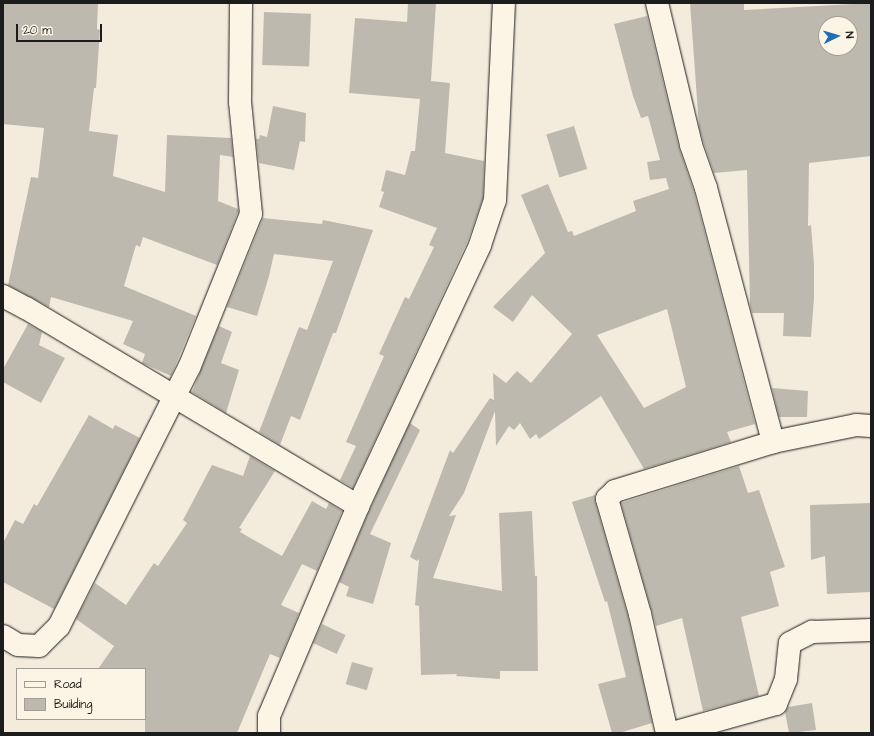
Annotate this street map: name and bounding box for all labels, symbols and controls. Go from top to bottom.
scale bar [18,16,104,42]
north arrow [818,16,858,56]
text: 20 m [23,22,52,39]
text: N [842,31,857,39]
legend [16,668,146,720]
text: Road [54,676,82,693]
text: Building [54,696,92,713]

